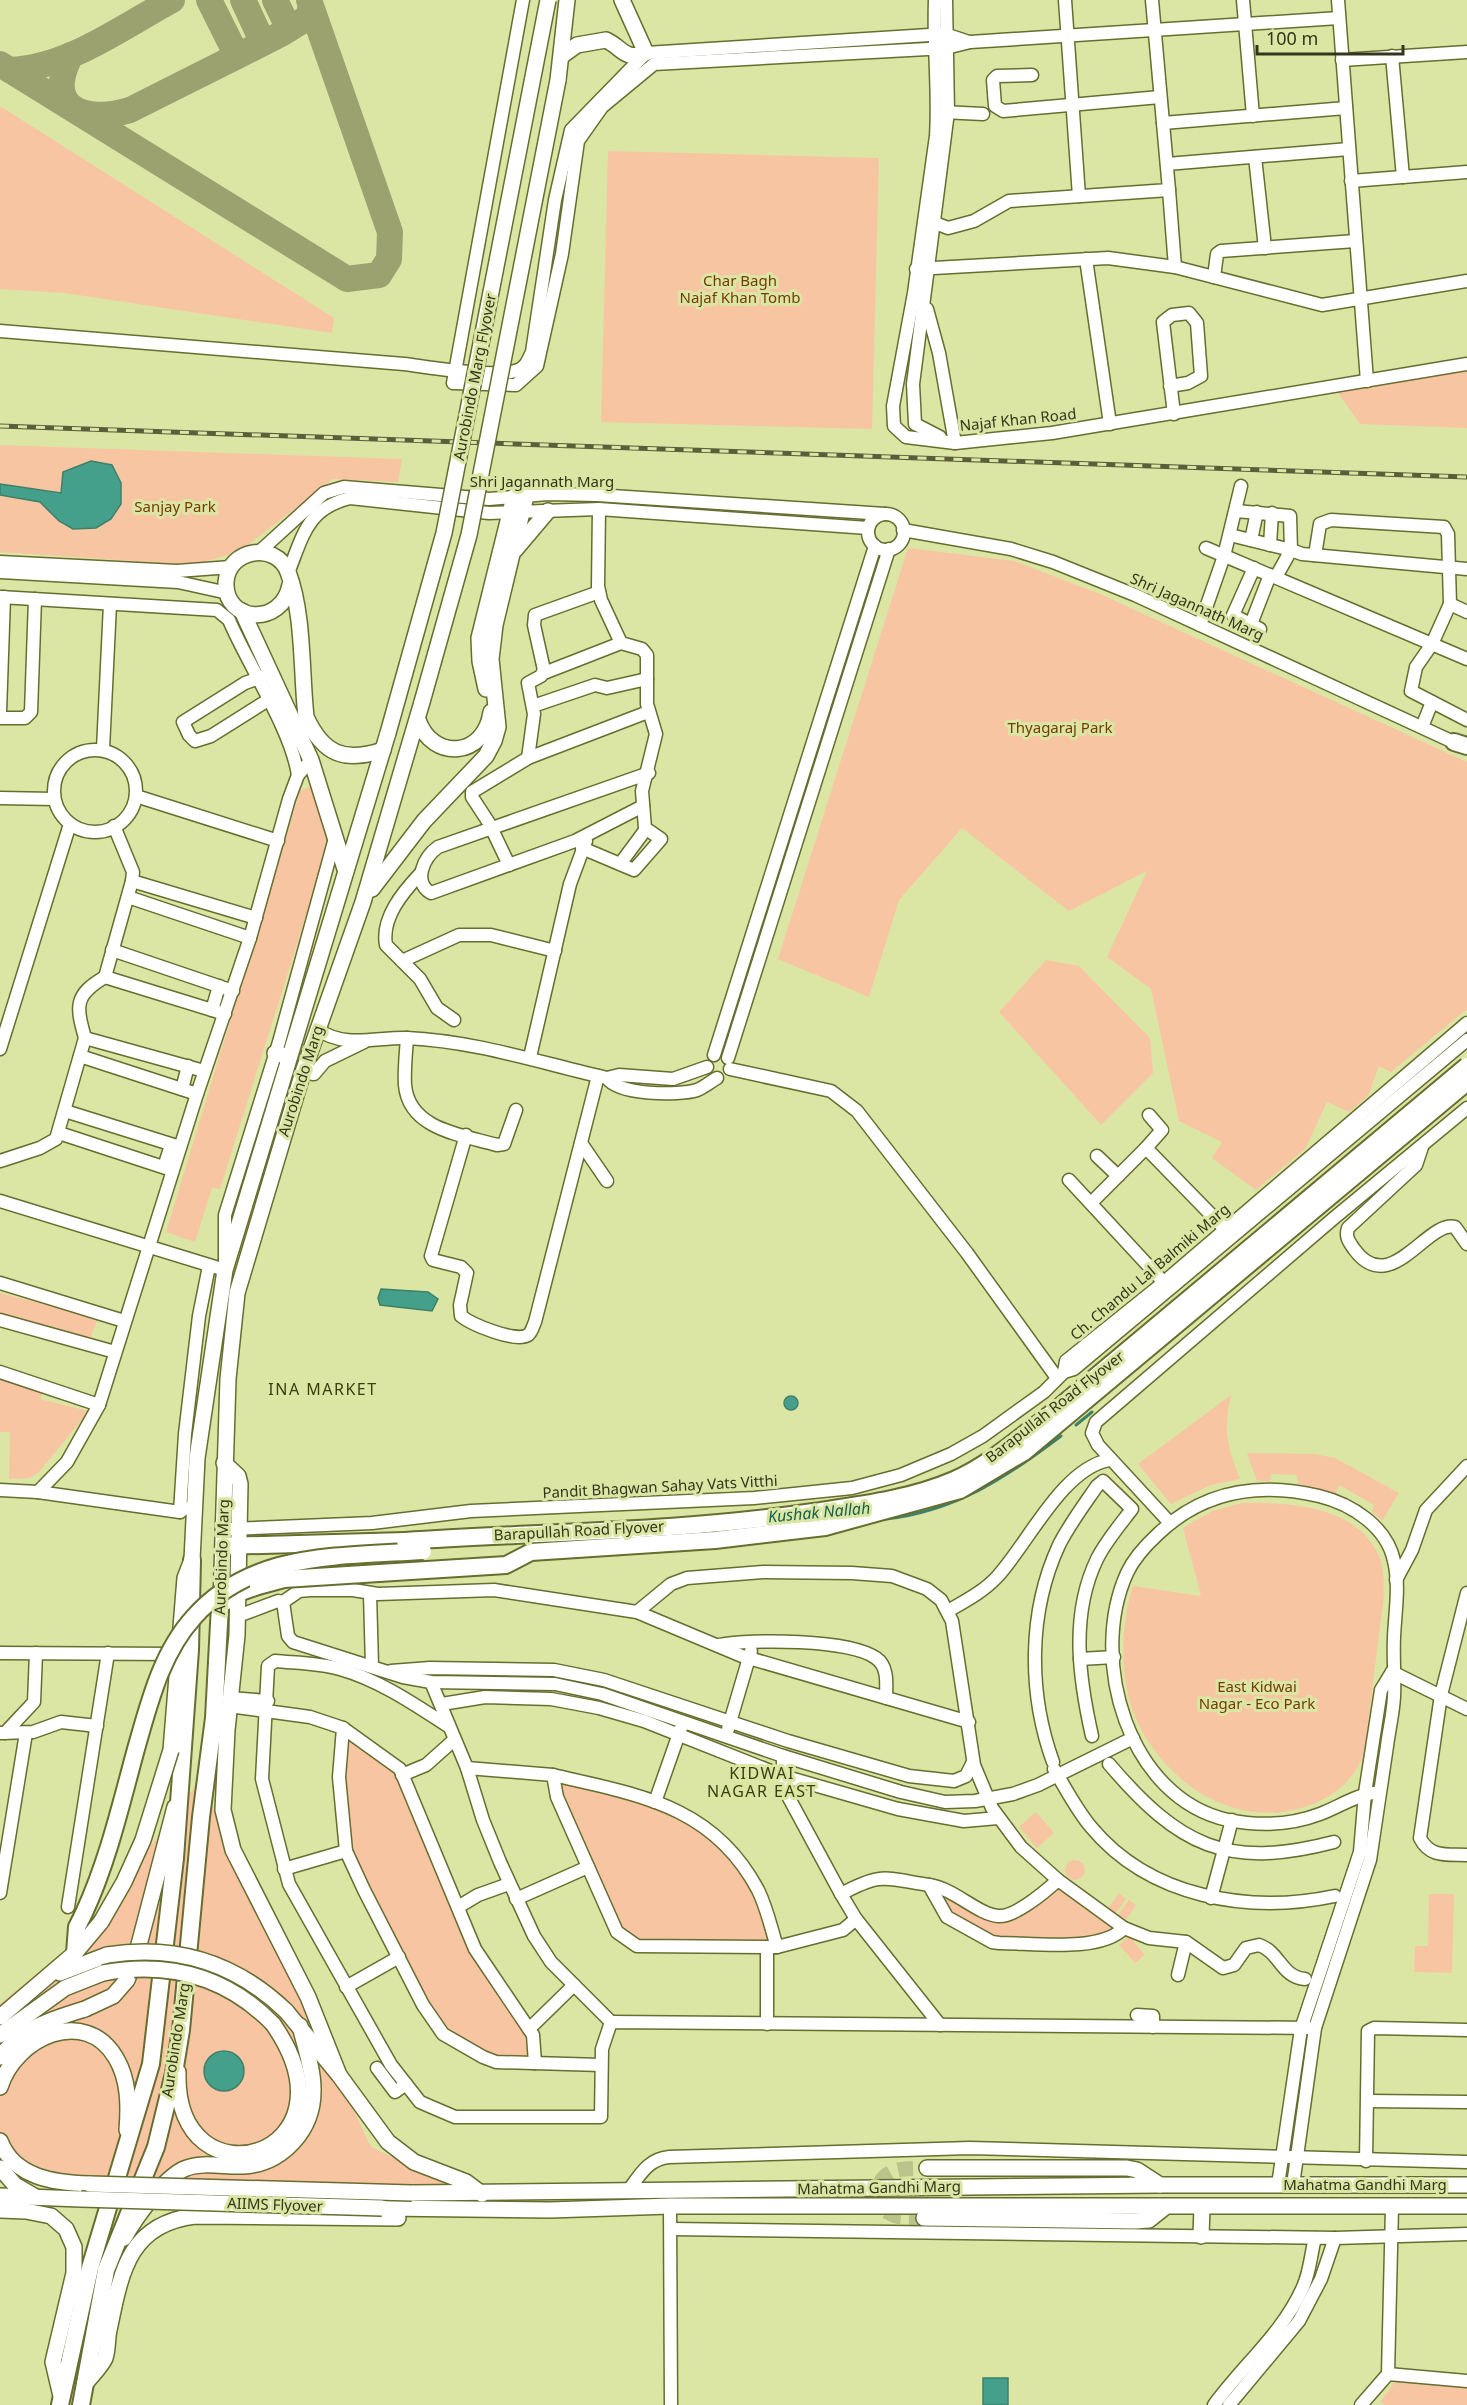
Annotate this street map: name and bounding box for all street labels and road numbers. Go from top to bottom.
street label: Aurobindo Marg Flyover [448,291,500,462]
street label: Najaf Khan Road [958,403,1077,435]
street label: Shri Jagannath Marg [470,471,614,491]
street label: Shri Jagannath Marg [1127,568,1267,645]
street label: Aurobindo Marg [273,1023,327,1139]
street label: Ch. Chandu Lal Balmiki Marg [1065,1198,1233,1344]
street label: Barapullah Road Flyover [981,1346,1128,1467]
street label: Pandit Bhagwan Sahay Vats Vitthi [542,1470,778,1502]
street label: Aurobindo Marg [209,1499,233,1615]
street label: Barapullah Road Flyover [493,1516,665,1544]
street label: Aurobindo Marg [156,1981,194,2099]
street label: Mahatma Gandhi Marg [1283,2174,1447,2194]
street label: Mahatma Gandhi Marg [797,2176,961,2198]
street label: AIIMS Flyover [227,2192,323,2216]

